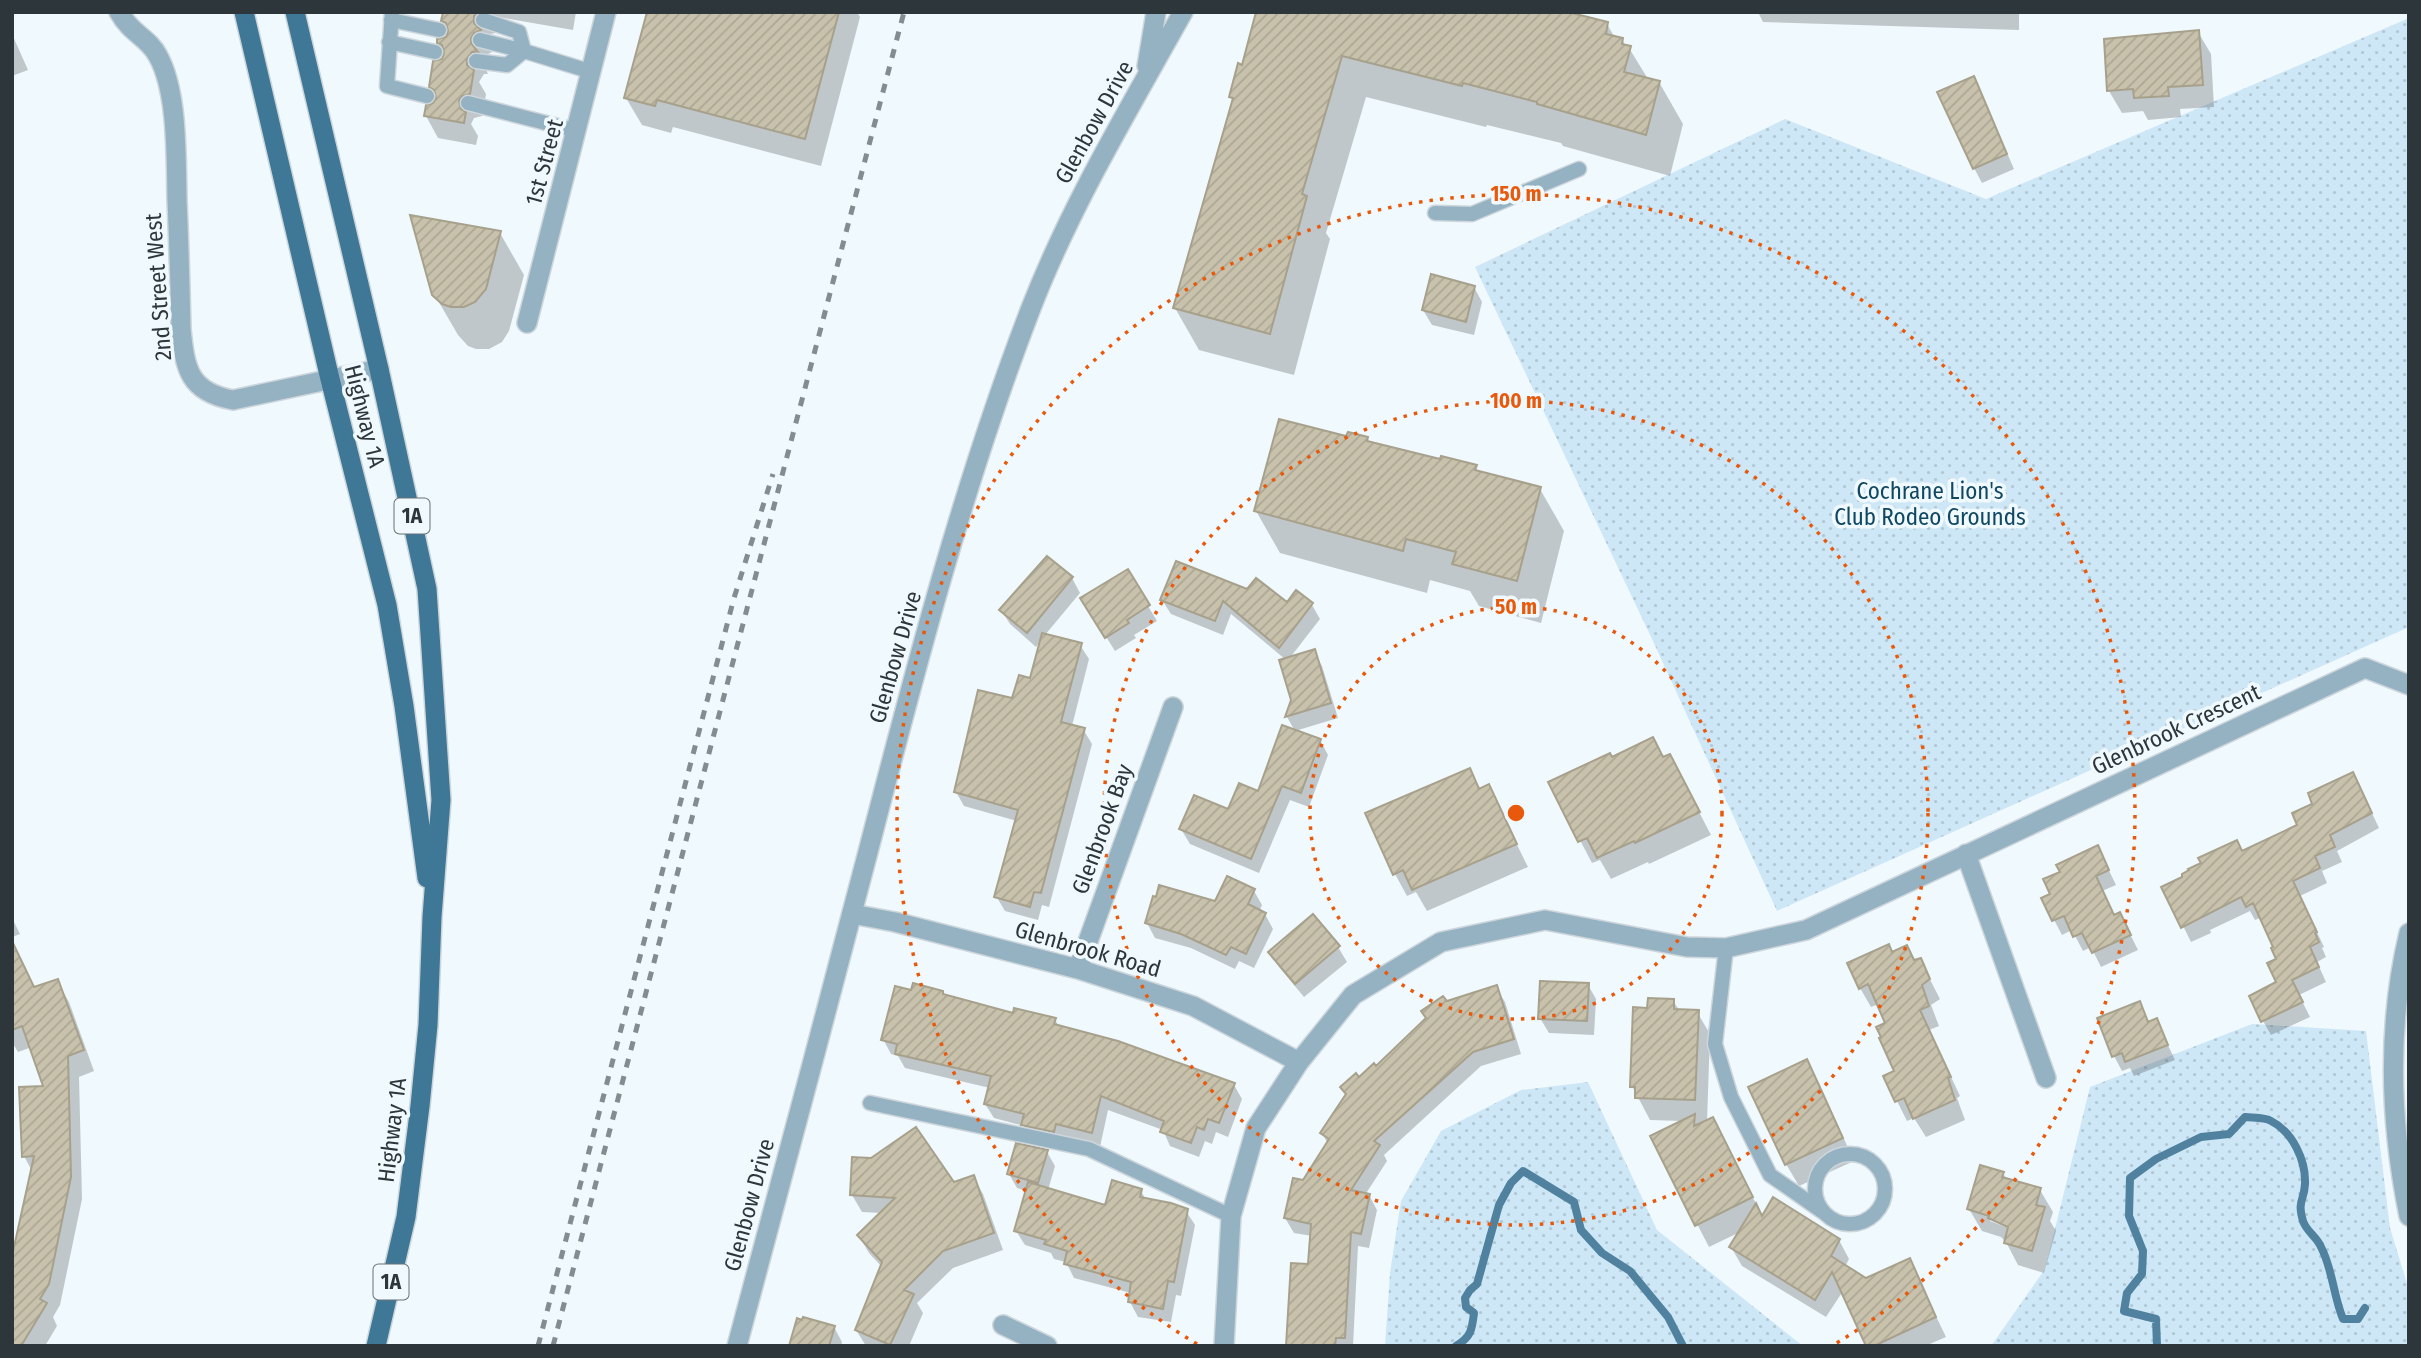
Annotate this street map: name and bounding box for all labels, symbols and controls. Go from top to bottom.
street label: Glenbow Drive [1049,56,1139,188]
street label: 1st Street [519,115,569,208]
text: 150 m [1490,181,1542,207]
street label: 2nd Street West [139,212,177,362]
street label: Highway 1A [339,362,391,470]
text: 100 m [1490,388,1542,414]
park label: Cochrane Lion's Club Rodeo Grounds [1834,477,2026,531]
road number: 1A [394,498,430,534]
street label: Glenbow Drive [863,588,927,726]
text: 50 m [1495,594,1537,620]
street label: Glenbrook Crescent [2087,677,2265,780]
street label: Glenbrook Bay [1066,759,1139,898]
centre of rings [1504,801,1528,825]
street label: Glenbrook Road [1012,915,1164,983]
street label: Highway 1A [372,1076,412,1184]
street label: Glenbow Drive [718,1136,780,1274]
road number: 1A [374,1264,408,1300]

